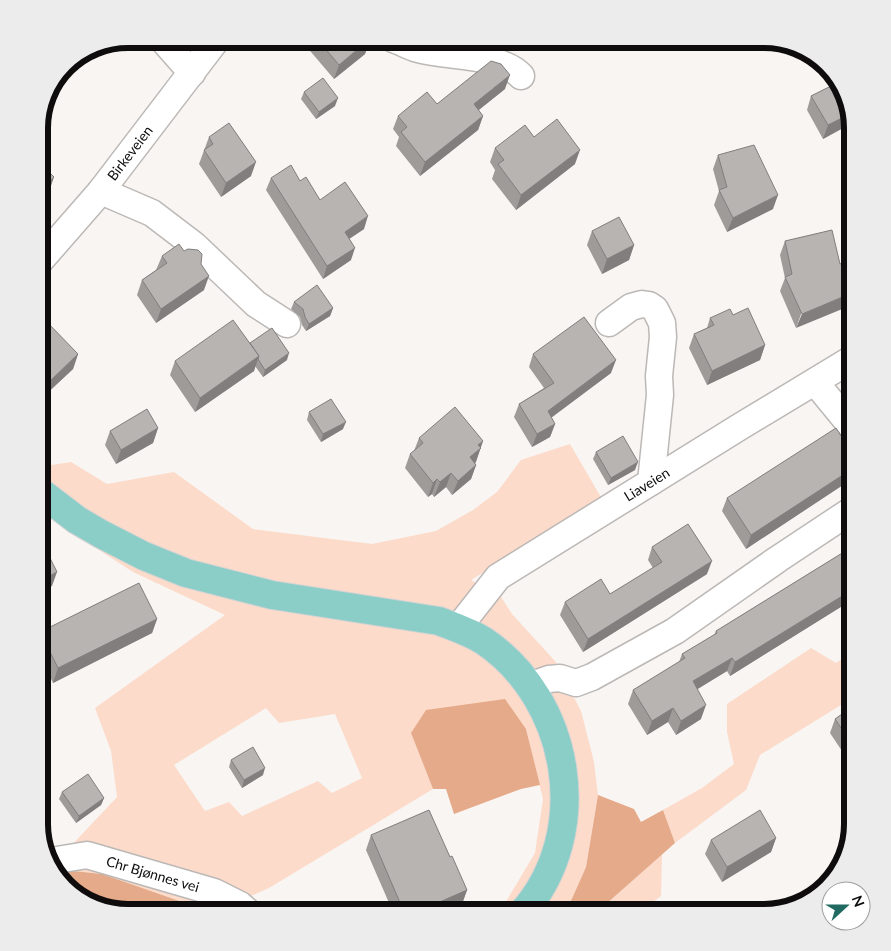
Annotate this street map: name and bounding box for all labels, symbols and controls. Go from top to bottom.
street label: Birkeveien [103,122,156,183]
street label: Liaveien [621,464,672,505]
street label: Chr Bjønnes vei [104,852,201,895]
north arrow [821,881,871,931]
text: N [849,893,868,909]

